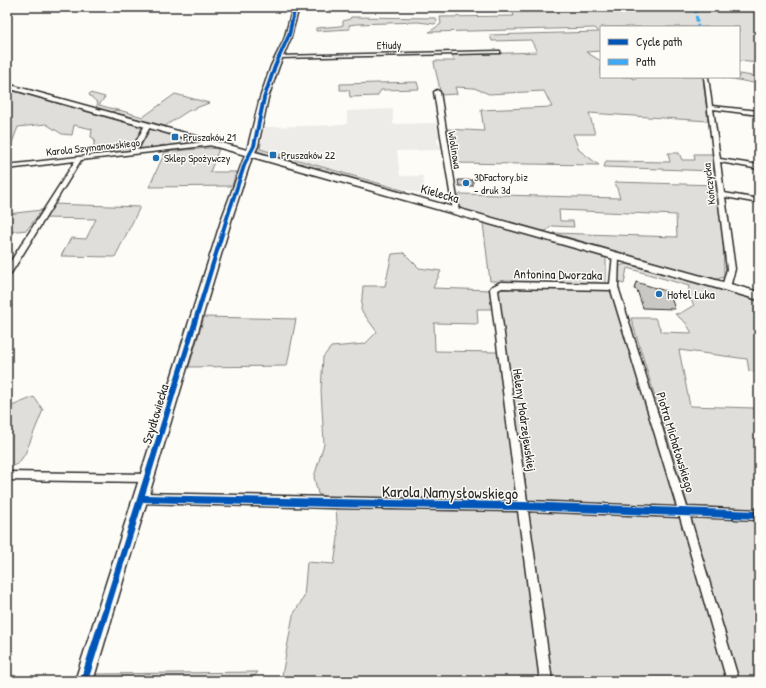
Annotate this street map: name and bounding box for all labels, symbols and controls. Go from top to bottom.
legend [600,26,740,78]
text: Cycle path [636,33,682,50]
street label: Etiudy [377,38,402,52]
text: Path [636,53,656,70]
place label: Pruszaków 21 [183,130,236,144]
street label: Wiolinowa [445,130,465,170]
marker: Pruszaków 21 [170,132,180,142]
street label: Karola Szymanowskiego [45,135,141,159]
place label: Pruszaków 22 [281,148,335,162]
marker: Pruszaków 22 [268,150,278,160]
place label: Sklep Spożywczy [164,151,231,165]
marker: Sklep Spożywczy [151,153,161,163]
street label: Kończycka [699,162,719,206]
place label: 3DFactory.biz - druk 3d [474,170,528,197]
marker: 3DFactory.biz - druk 3d [461,178,471,188]
street label: Kielecka [419,179,461,207]
street label: Antonina Dworzaka [514,264,602,284]
place label: Hotel Luka [667,285,715,303]
marker: Hotel Luka [654,289,664,299]
street label: Heleny Modrzejewskiej [509,367,541,473]
street label: Szydłowiecka [137,382,173,446]
street label: Piotra Michałowskiego [652,390,700,494]
street label: Karola Namysłowskiego [382,480,519,504]

